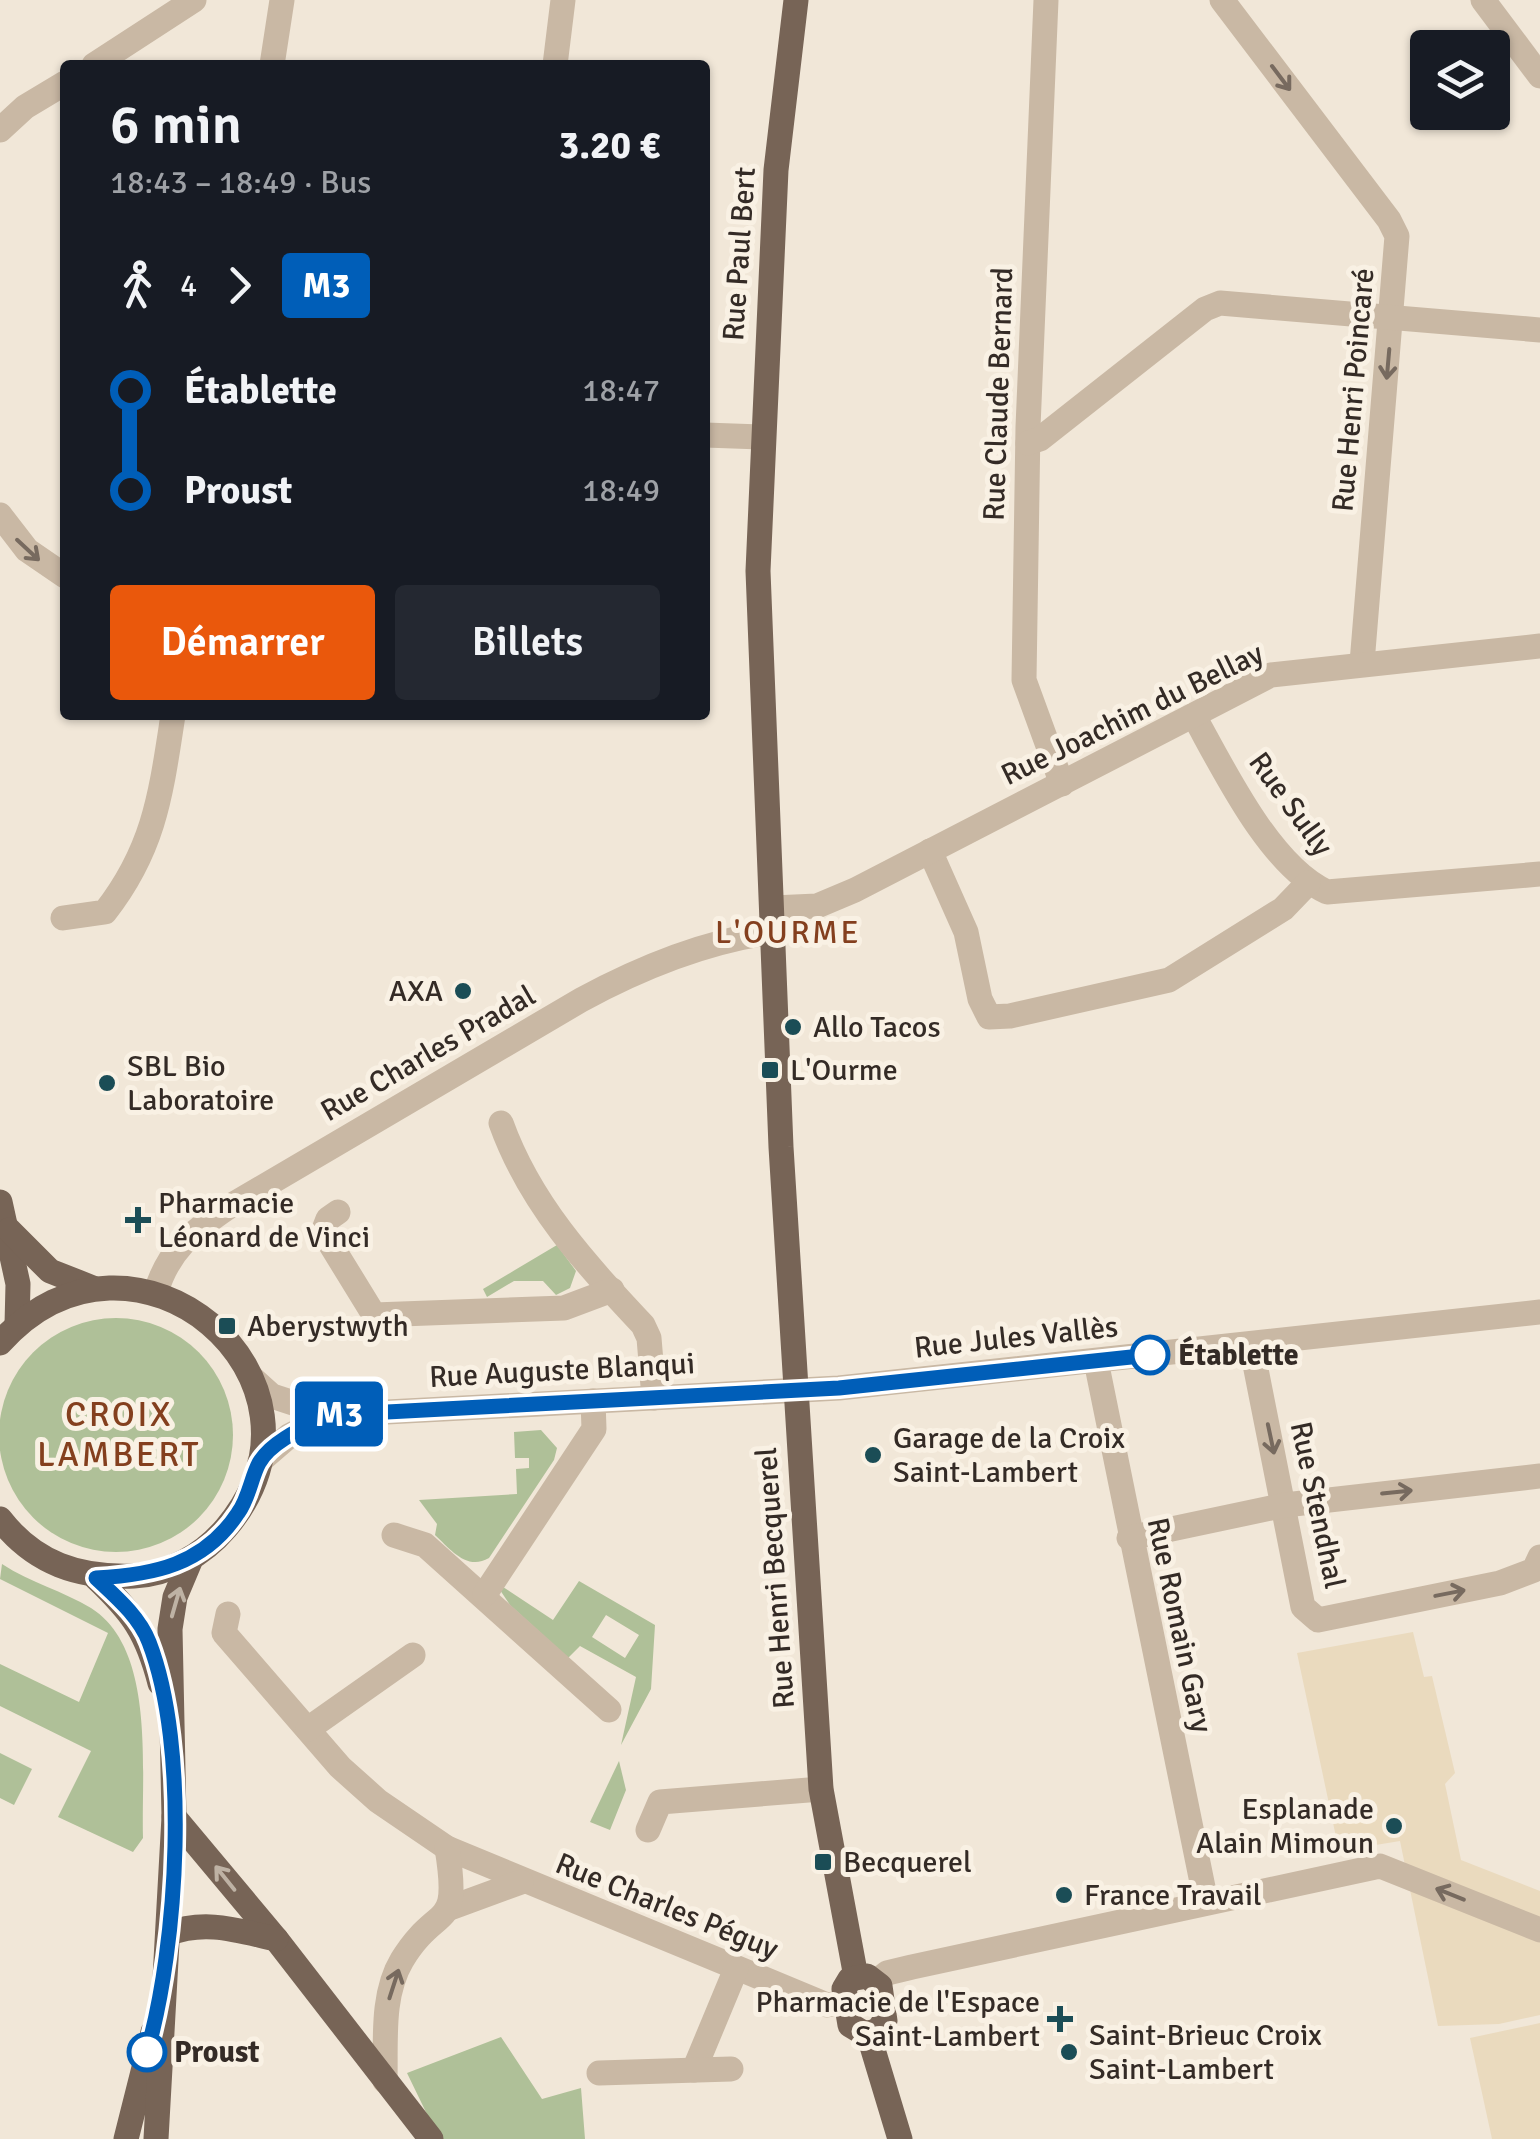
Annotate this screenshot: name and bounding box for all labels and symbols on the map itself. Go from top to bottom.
one-way arrow [1271,64,1292,91]
street label: Rue Paul Bert [715,166,764,342]
street label: Rue Claude Bernard [976,267,1021,522]
street label: Rue Henri Poincaré [1324,267,1383,513]
one-way arrow [1379,348,1398,380]
one-way arrow [15,538,40,561]
street label: Rue Joachim du Bellay [995,635,1269,794]
street label: Rue Sully [1241,745,1341,863]
district label: L'OURME [715,913,861,952]
place label: AXA [389,973,443,1010]
street label: Rue Charles Pradal [314,977,542,1130]
marker: AXA [452,980,474,1002]
place label: Allo Tacos [813,1009,941,1046]
marker: Allo Tacos [782,1016,804,1038]
place label: SBL Bio Laboratoire [127,1048,274,1119]
place label: L'Ourme [790,1052,898,1089]
marker: L'Ourme [759,1059,781,1081]
marker: SBL Bio Laboratoire [96,1072,118,1094]
place label: Pharmacie Léonard de Vinci [158,1185,370,1256]
marker: Pharmacie Léonard de Vinci [127,1209,149,1231]
place label: Aberystwyth [247,1308,409,1345]
street label: Rue Jules Vallès [912,1308,1120,1367]
marker: Aberystwyth [216,1315,238,1337]
marker: Établette [1131,1336,1169,1374]
place label: Établette [1178,1336,1299,1374]
street label: Rue Auguste Blanqui [428,1345,696,1396]
line badge: M3 [294,1382,384,1446]
district label: CROIX LAMBERT [37,1393,201,1476]
street label: Rue Stendhal [1282,1418,1353,1592]
place label: Garage de la Croix Saint-Lambert [893,1420,1125,1491]
one-way arrow [1263,1422,1282,1454]
marker: Garage de la Croix Saint-Lambert [862,1444,884,1466]
street label: Rue Henri Becquerel [748,1446,803,1710]
one-way arrow [1381,1482,1413,1501]
street label: Rue Romain Gary [1139,1514,1220,1736]
one-way arrow [1433,1583,1465,1602]
one-way arrow [167,1587,186,1618]
place label: Esplanade Alain Mimoun [1196,1791,1374,1862]
marker: Esplanade Alain Mimoun [1383,1815,1405,1837]
place label: Becquerel [843,1844,972,1881]
street label: Rue Charles Péguy [550,1845,783,1968]
marker: Becquerel [812,1851,834,1873]
one-way arrow [214,1866,236,1892]
place label: France Travail [1084,1877,1262,1914]
one-way arrow [1435,1883,1465,1901]
marker: France Travail [1053,1884,1075,1906]
one-way arrow [386,1969,404,2001]
place label: Pharmacie de l'Espace Saint-Lambert [756,1984,1040,2055]
marker: Pharmacie de l'Espace Saint-Lambert [1049,2008,1071,2030]
place label: Saint-Brieuc Croix Saint-Lambert [1089,2017,1322,2088]
marker: Proust [128,2033,166,2071]
place label: Proust [174,2034,259,2071]
marker: Saint-Brieuc Croix Saint-Lambert [1058,2041,1080,2063]

